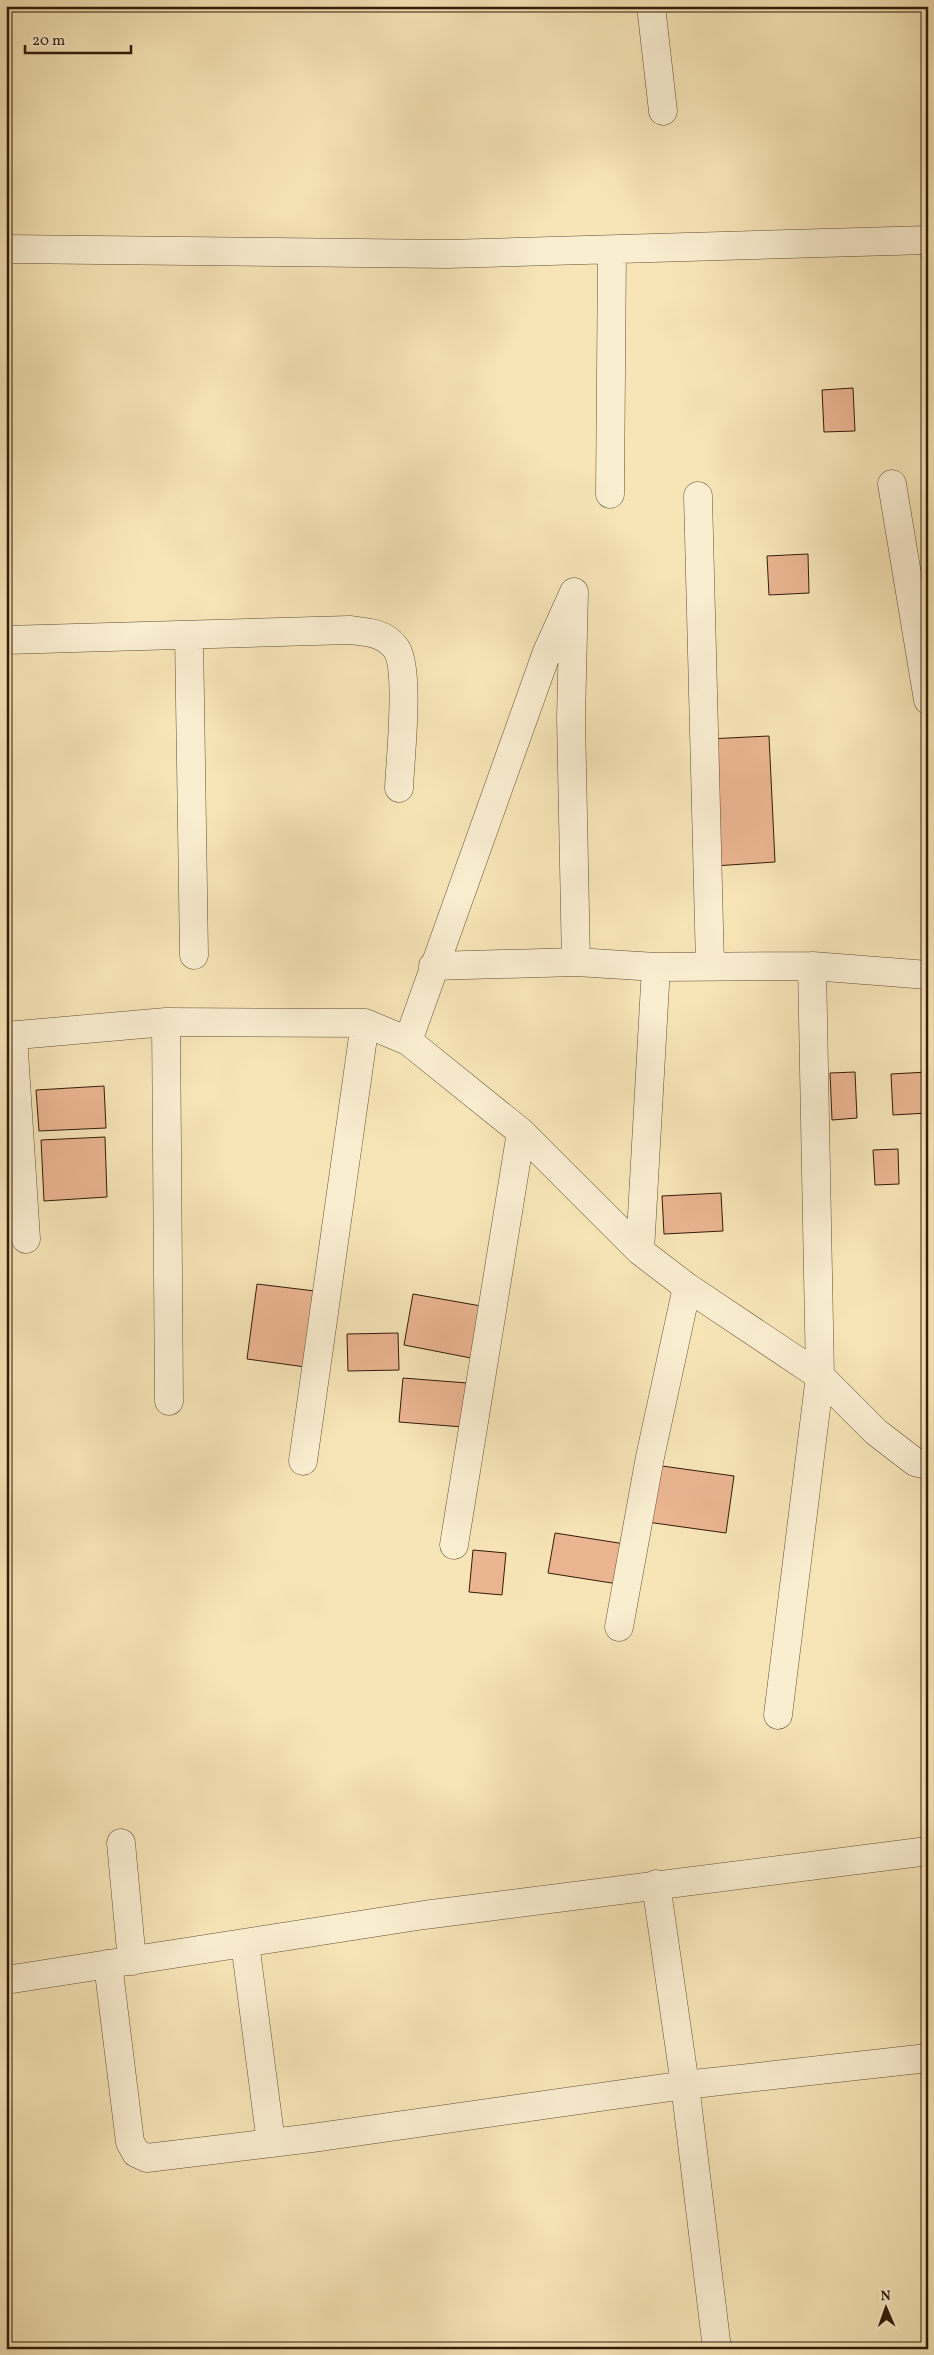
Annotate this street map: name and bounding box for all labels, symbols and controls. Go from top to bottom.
scale bar [25,22,131,54]
text: 20 m [32,31,65,52]
north arrow [862,2282,912,2332]
text: N [880,2287,891,2306]

